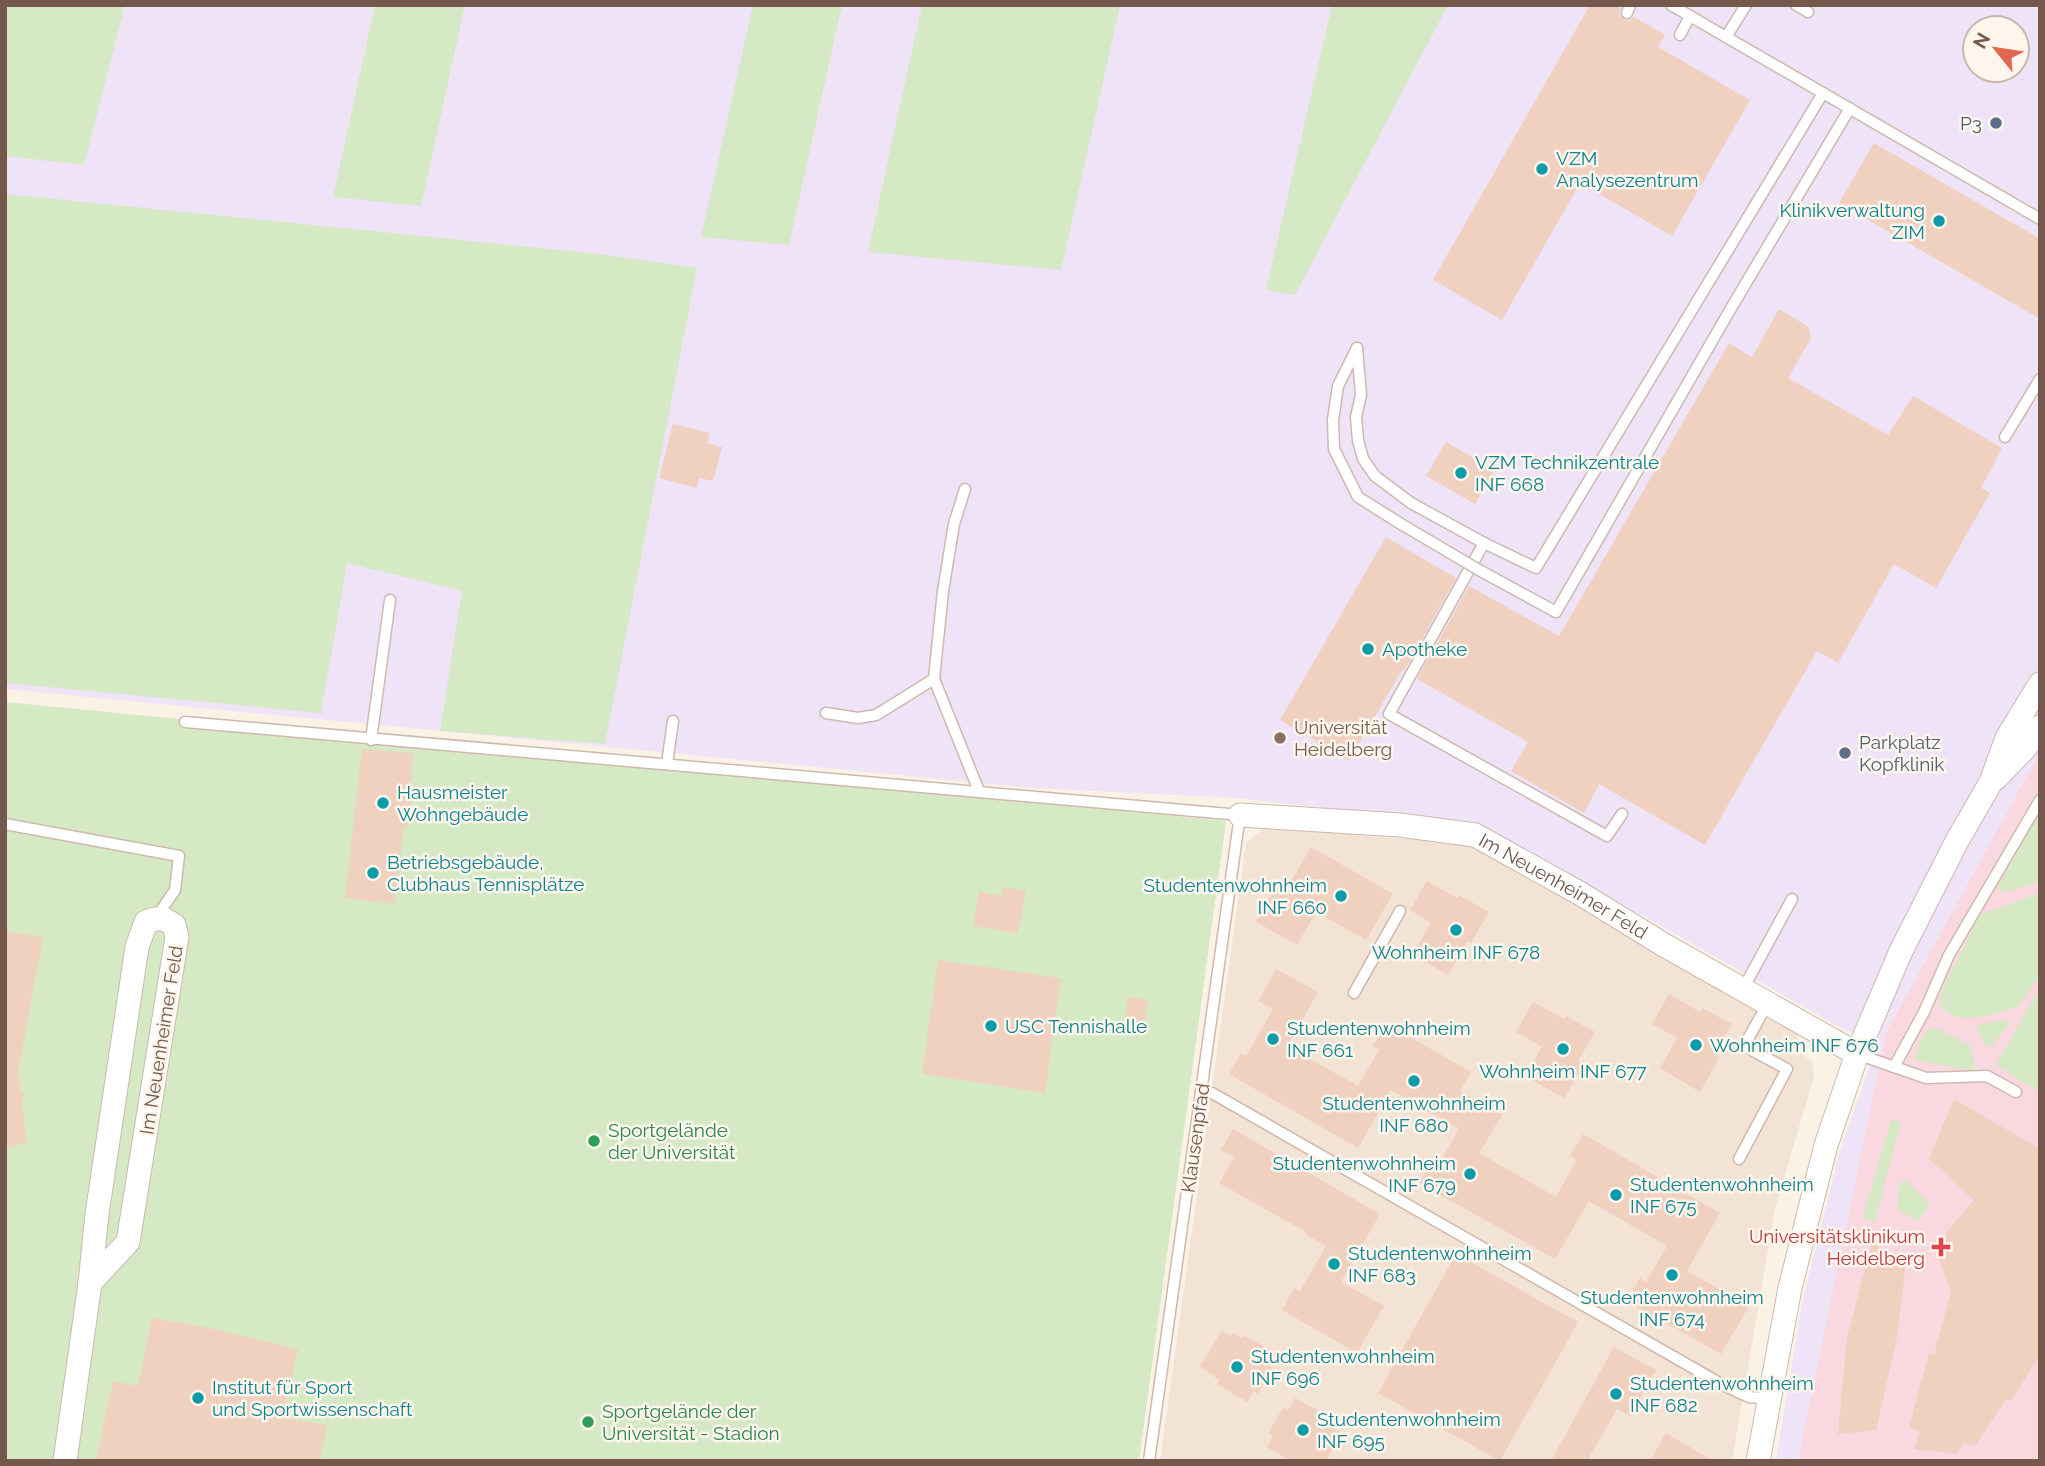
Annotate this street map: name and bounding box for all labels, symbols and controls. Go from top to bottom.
north arrow [1961,14,2031,84]
text: N [1968,29,1994,52]
place label: P3 [1960,112,1982,134]
marker: P3 [1988,115,2004,131]
place label: VZM Analysezentrum [1556,147,1698,191]
marker: VZM Analysezentrum [1534,161,1550,177]
place label: Klinikverwaltung ZIM [1779,199,1925,243]
marker: Klinikverwaltung ZIM [1931,213,1947,229]
place label: VZM Technikzentrale INF 668 [1475,451,1659,495]
marker: VZM Technikzentrale INF 668 [1453,465,1469,481]
place label: Apotheke [1382,638,1467,660]
marker: Apotheke [1360,641,1376,657]
place label: Universität Heidelberg [1294,716,1392,760]
marker: Universität Heidelberg [1272,730,1288,746]
place label: Parkplatz Kopfklinik [1859,731,1944,775]
marker: Parkplatz Kopfklinik [1837,745,1853,761]
place label: Hausmeister Wohngebäude [397,781,528,825]
marker: Hausmeister Wohngebäude [375,795,391,811]
street label: Im Neuenheimer Feld [1475,829,1652,943]
place label: Betriebsgebäude, Clubhaus Tennisplätze [387,851,584,895]
marker: Betriebsgebäude, Clubhaus Tennisplätze [365,865,381,881]
place label: Studentenwohnheim INF 660 [1143,874,1327,918]
marker: Studentenwohnheim INF 660 [1333,888,1349,904]
marker: Wohnheim INF 678 [1448,922,1464,938]
place label: Wohnheim INF 678 [1372,941,1540,963]
street label: Im Neuenheimer Feld [135,944,187,1136]
place label: USC Tennishalle [1005,1015,1147,1037]
place label: Studentenwohnheim INF 661 [1287,1017,1471,1061]
marker: USC Tennishalle [983,1018,999,1034]
marker: Studentenwohnheim INF 661 [1265,1031,1281,1047]
place label: Wohnheim INF 676 [1710,1034,1879,1056]
marker: Wohnheim INF 676 [1688,1037,1704,1053]
marker: Wohnheim INF 677 [1555,1041,1571,1057]
place label: Wohnheim INF 677 [1479,1060,1647,1082]
marker: Studentenwohnheim INF 680 [1406,1073,1422,1089]
street label: Klausenpfad [1176,1082,1214,1194]
place label: Studentenwohnheim INF 680 [1322,1092,1506,1136]
place label: Sportgelände der Universität [608,1119,736,1163]
marker: Sportgelände der Universität [586,1133,602,1149]
place label: Studentenwohnheim INF 679 [1272,1152,1456,1196]
marker: Studentenwohnheim INF 679 [1462,1166,1478,1182]
place label: Studentenwohnheim INF 675 [1630,1173,1814,1217]
marker: Studentenwohnheim INF 675 [1608,1187,1624,1203]
place label: Universitätsklinikum Heidelberg [1749,1225,1925,1269]
marker: Universitätsklinikum Heidelberg [1931,1237,1951,1257]
place label: Studentenwohnheim INF 683 [1348,1242,1532,1286]
marker: Studentenwohnheim INF 683 [1326,1256,1342,1272]
marker: Studentenwohnheim INF 674 [1664,1267,1680,1283]
place label: Studentenwohnheim INF 674 [1580,1286,1764,1330]
place label: Studentenwohnheim INF 696 [1251,1345,1435,1389]
marker: Studentenwohnheim INF 696 [1229,1359,1245,1375]
place label: Studentenwohnheim INF 682 [1630,1372,1814,1416]
place label: Institut für Sport und Sportwissenschaft [212,1376,413,1420]
marker: Studentenwohnheim INF 682 [1608,1386,1624,1402]
marker: Institut für Sport und Sportwissenschaft [190,1390,206,1406]
place label: Sportgelände der Universität - Stadion [602,1400,780,1444]
place label: Studentenwohnheim INF 695 [1317,1408,1501,1452]
marker: Sportgelände der Universität - Stadion [580,1414,596,1430]
marker: Studentenwohnheim INF 695 [1295,1422,1311,1438]

